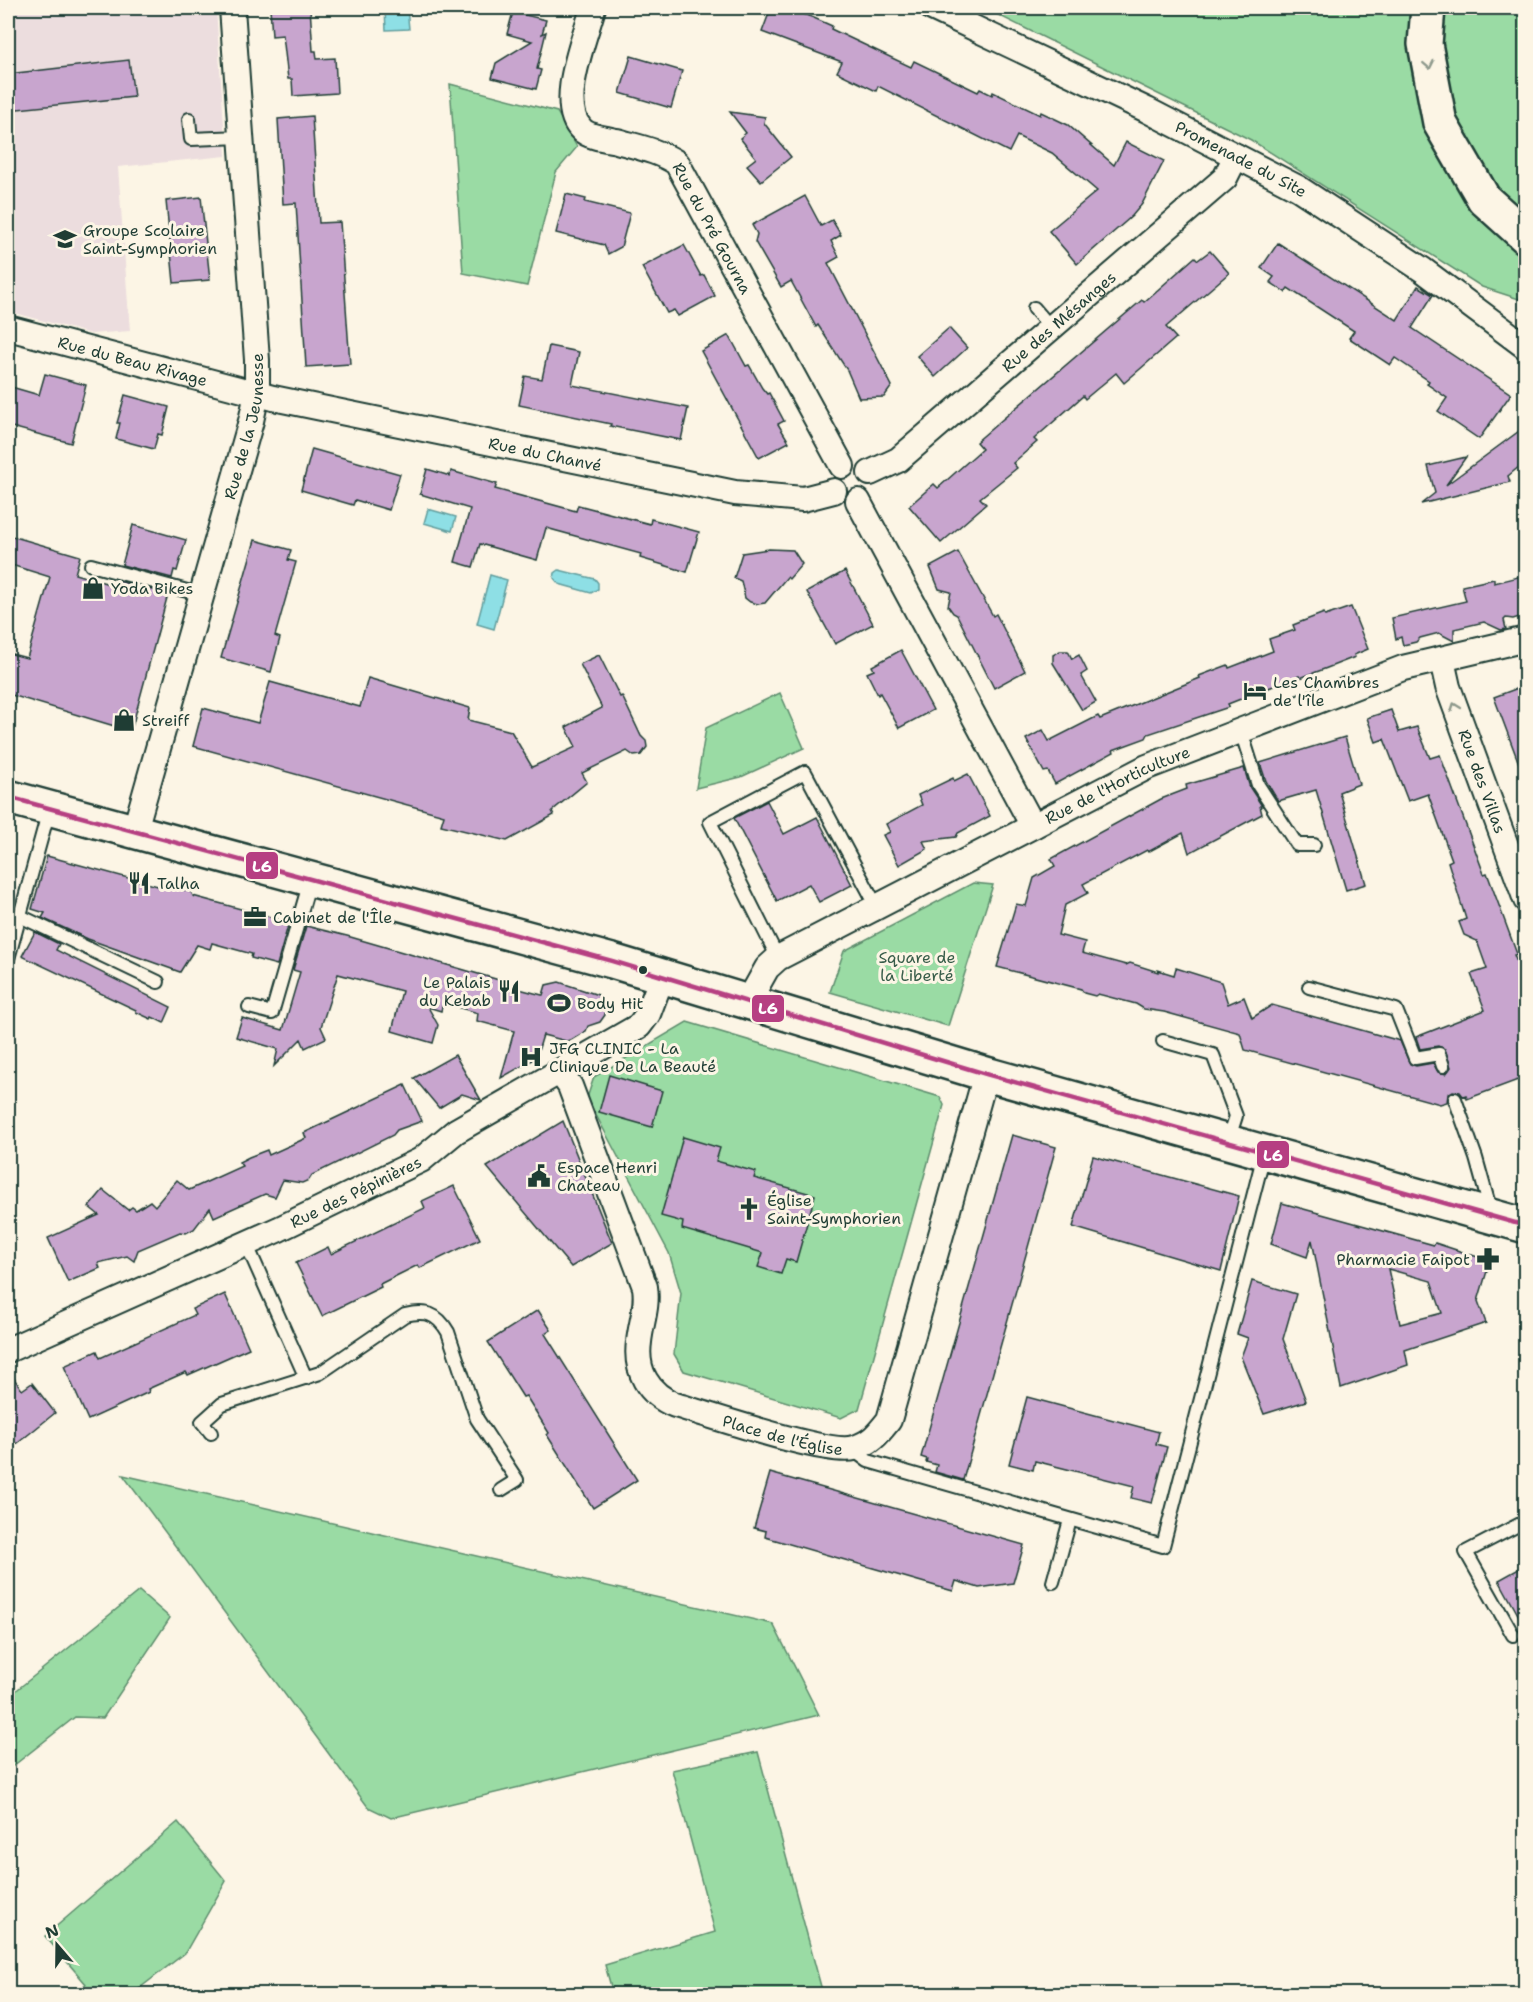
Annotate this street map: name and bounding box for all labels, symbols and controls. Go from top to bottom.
one-way arrow [1422,60,1435,70]
street label: Promenade du Site [1171,116,1311,202]
street label: Rue du Pré Gourna [668,159,756,298]
place label: Groupe Scolaire Saint-Symphorien [83,220,217,259]
school or university icon: Groupe Scolaire Saint-Symphorien [52,226,78,252]
street label: Rue des Mésanges [997,267,1121,377]
street label: Rue du Beau Rivage [56,332,210,391]
street label: Rue de la Jeunesse [219,352,268,502]
street label: Rue du Chanvé [487,433,604,476]
shop icon: Yoda Bikes [80,575,106,601]
place label: Yoda Bikes [111,578,194,599]
place label: Les Chambres de l'île [1273,672,1380,711]
hotel icon: Les Chambres de l'île [1242,678,1268,704]
one-way arrow [1450,702,1462,713]
shop icon: Streiff [111,707,137,733]
place label: Streiff [142,710,190,731]
street label: Rue des Villas [1453,726,1511,836]
street label: Rue de l'Horticulture [1041,741,1193,829]
line badge: L6 [245,851,279,880]
text: L6 [252,856,272,877]
restaurant icon: Talha [126,870,152,896]
place label: Talha [157,873,199,894]
office icon: Cabinet de l'Île [242,904,268,930]
place label: Cabinet de l'Île [273,907,392,928]
park label: Square de la Liberté [878,947,956,986]
unlabelled marker [637,964,649,976]
place label: Le Palais du Kebab [419,972,491,1011]
restaurant icon: Le Palais du Kebab [496,978,522,1004]
sports icon: Body Hit [546,990,572,1016]
place label: Body Hit [577,993,644,1014]
line badge: L6 [751,994,785,1023]
text: L6 [758,998,778,1019]
place label: JFG CLINIC - La Clinique De La Beauté [549,1038,716,1077]
hospital icon: JFG CLINIC - La Clinique De La Beauté [518,1044,544,1070]
line badge: L6 [1256,1140,1290,1169]
text: L6 [1263,1145,1283,1166]
street label: Rue des Pépinières [287,1151,425,1233]
place label: Espace Henri Chateau [557,1157,657,1196]
public building icon: Espace Henri Chateau [526,1163,552,1189]
place label: Église Saint-Symphorien [767,1190,901,1229]
church icon: Église Saint-Symphorien [736,1196,762,1222]
pharmacy icon: Pharmacie Faipot [1475,1246,1501,1272]
place label: Pharmacie Faipot [1336,1249,1470,1270]
street label: Place de l'Église [720,1410,844,1460]
north arrow [27,1915,87,1975]
text: N [42,1919,62,1943]

